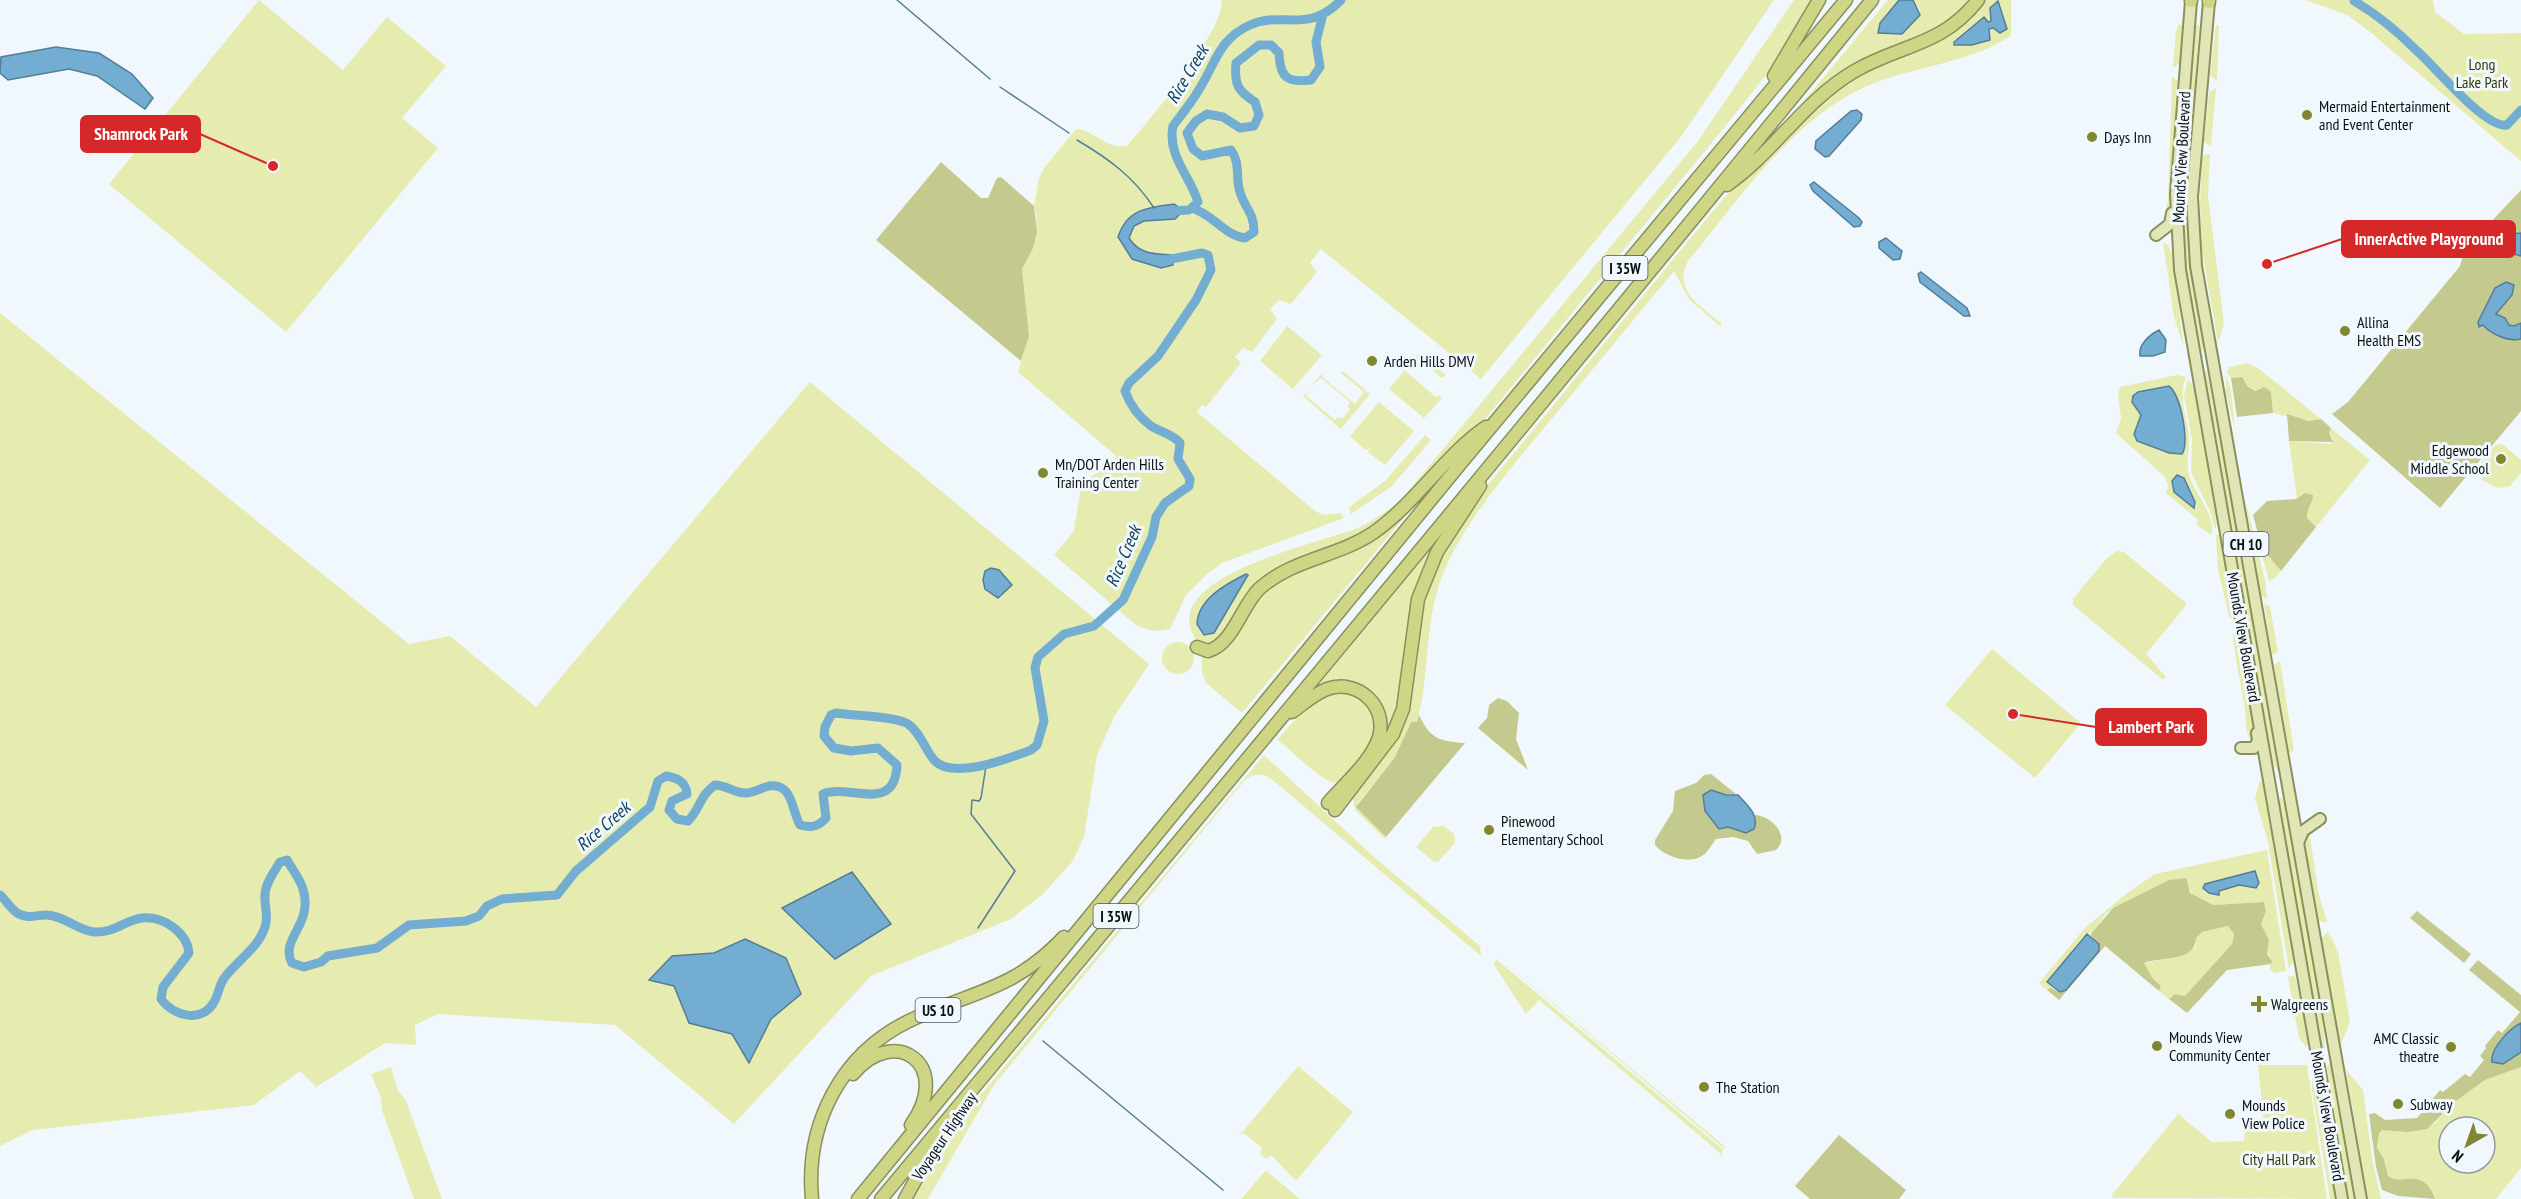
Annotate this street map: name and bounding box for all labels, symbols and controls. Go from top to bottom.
water label: Rice Creek [1161,39,1215,108]
park label: Long Lake Park [2456,54,2509,92]
street label: Mounds View Boulevard [2168,91,2194,223]
place label: Mermaid Entertainment and Event Center [2319,96,2451,134]
marker: Mermaid Entertainment and Event Center [2300,108,2314,122]
callout: Shamrock Park [81,116,200,152]
text: Shamrock Park [94,122,189,145]
place label: Days Inn [2104,127,2151,147]
marker: Days Inn [2085,130,2099,144]
callout: InnerActive Playground [2342,221,2515,257]
text: InnerActive Playground [2354,227,2504,250]
road number: I 35W [1602,256,1648,280]
place label: Allina Health EMS [2357,312,2421,350]
marker: Allina Health EMS [2338,324,2352,338]
place label: Arden Hills DMV [1384,351,1475,371]
marker: Arden Hills DMV [1365,354,1379,368]
place label: Edgewood Middle School [2411,440,2489,478]
marker: Edgewood Middle School [2494,452,2508,466]
place label: Mn/DOT Arden Hills Training Center [1055,454,1164,492]
marker: Mn/DOT Arden Hills Training Center [1036,466,1050,480]
water label: Rice Creek [1100,520,1147,590]
road number: CH 10 [2224,532,2268,556]
street label: Mounds View Boulevard [2223,570,2265,704]
callout: Lambert Park [2096,709,2206,745]
text: Lambert Park [2108,715,2194,738]
water label: Rice Creek [571,795,636,856]
place label: Pinewood Elementary School [1501,811,1604,849]
marker: Pinewood Elementary School [1482,823,1496,837]
road number: I 35W [1094,904,1138,928]
place label: Walgreens [2271,994,2328,1014]
marker: Walgreens [2252,997,2266,1011]
road number: US 10 [916,998,960,1022]
place label: Mounds View Community Center [2169,1027,2271,1065]
place label: AMC Classic theatre [2374,1028,2439,1066]
marker: Mounds View Community Center [2150,1039,2164,1053]
marker: AMC Classic theatre [2444,1040,2458,1054]
street label: Mounds View Boulevard [2307,1049,2349,1183]
place label: The Station [1716,1077,1780,1097]
marker: The Station [1697,1080,1711,1094]
street label: Voyageur Highway [907,1088,981,1185]
place label: Subway [2410,1094,2452,1114]
place label: Mounds View Police [2241,1095,2305,1133]
marker: Subway [2391,1097,2405,1111]
marker: Mounds View Police [2223,1107,2237,1121]
north arrow [2437,1115,2497,1175]
text: N [2448,1146,2467,1167]
park label: City Hall Park [2242,1149,2317,1169]

